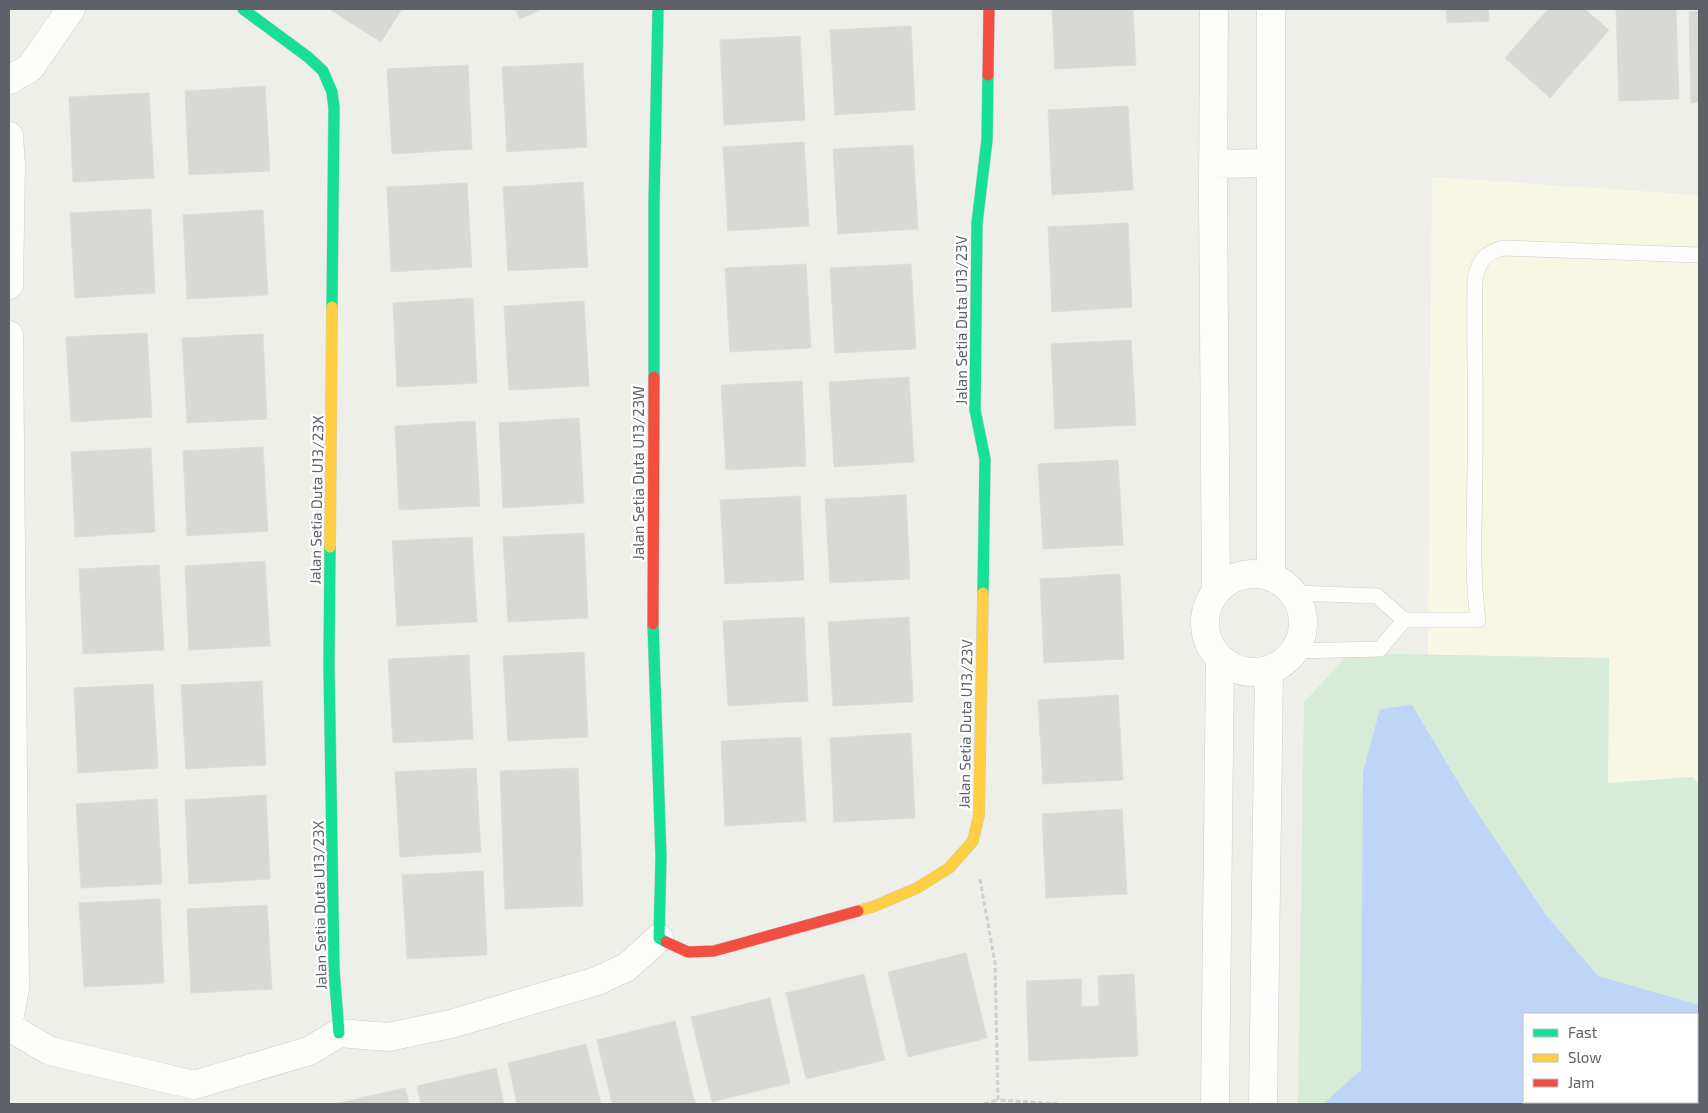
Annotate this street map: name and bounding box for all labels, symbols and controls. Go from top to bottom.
street label: Jalan Setia Duta U13/23V [952,235,970,405]
street label: Jalan Setia Duta U13/23W [629,386,647,560]
street label: Jalan Setia Duta U13/23X [306,415,326,585]
street label: Jalan Setia Duta U13/23V [955,639,975,809]
street label: Jalan Setia Duta U13/23X [309,820,329,990]
legend [1523,1013,1698,1103]
text: Fast [1568,1023,1598,1041]
text: Slow [1568,1048,1602,1066]
text: Jam [1568,1073,1594,1091]

